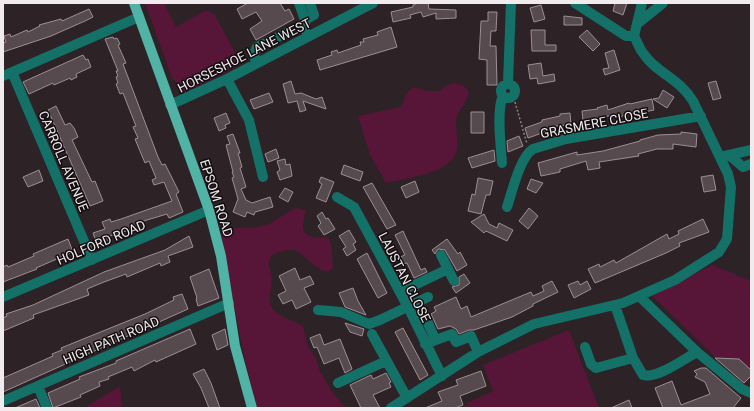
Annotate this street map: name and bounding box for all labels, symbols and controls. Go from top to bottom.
street label: HORSESHOE LANE WEST [175,15,314,96]
street label: GRASMERE CLOSE [539,106,649,141]
street label: CARROLL AVENUE [36,109,92,214]
street label: EPSOM ROAD [197,157,236,239]
street label: HOLFORD ROAD [55,217,148,268]
street label: LAUSTAN CLOSE [375,230,434,325]
street label: HIGH PATH ROAD [61,313,162,368]

